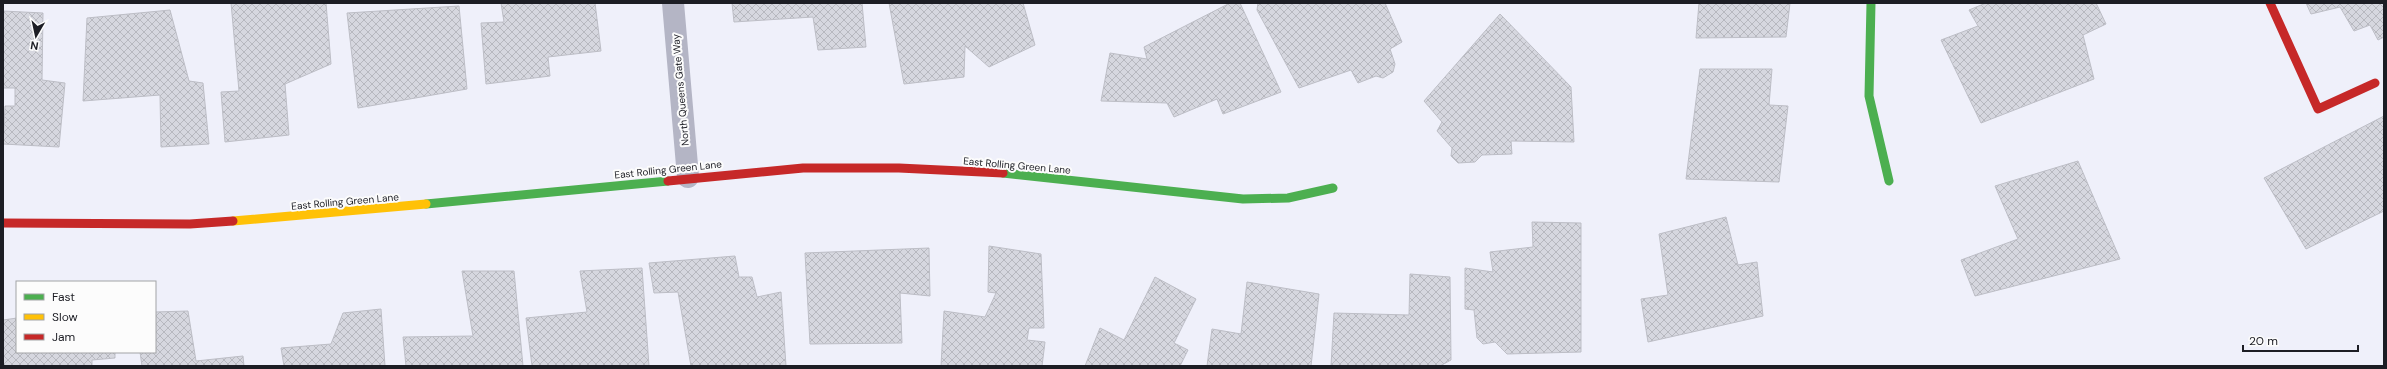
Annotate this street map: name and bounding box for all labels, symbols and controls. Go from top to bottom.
north arrow [16,16,56,56]
street label: North Queens Gate Way [669,33,692,146]
text: N [29,38,39,53]
street label: East Rolling Green Lane [963,154,1072,177]
street label: East Rolling Green Lane [614,157,723,182]
street label: East Rolling Green Lane [291,190,400,213]
legend [16,281,156,353]
text: Fast [52,289,75,305]
text: Slow [52,309,78,325]
scale bar [2243,327,2358,353]
text: Jam [52,329,75,345]
text: 20 m [2249,333,2278,349]

